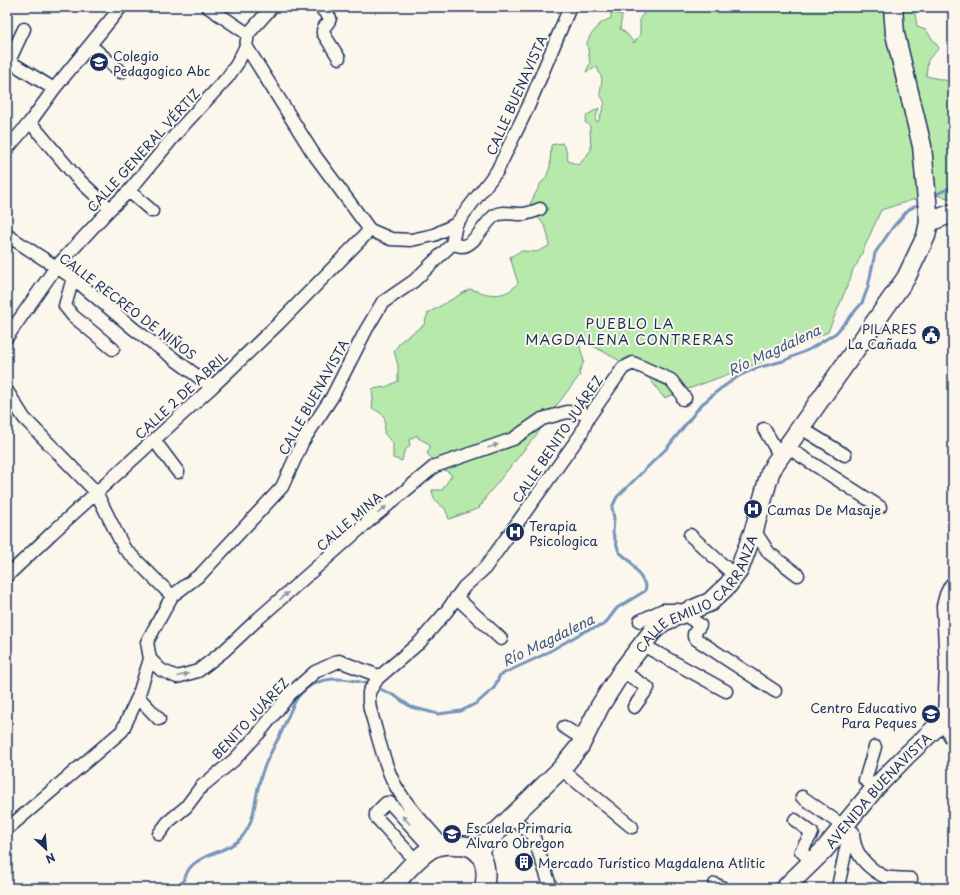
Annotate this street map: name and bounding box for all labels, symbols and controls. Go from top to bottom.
street label: CALLE BUENAVISTA [481,32,551,158]
place label: Colegio Pedagogico Abc [113,46,210,80]
school or university icon: Colegio Pedagogico Abc [88,51,110,73]
street label: CALLE GENERAL VÉRTIZ [82,84,204,216]
street label: CALLE RECREO DE NIÑOS [56,248,200,364]
district label: PUEBLO LA MAGDALENA CONTRERAS [525,313,735,350]
water label: Río Magdalena [724,319,825,381]
place label: PILARES La Cañada [848,319,918,353]
public building icon: PILARES La Cañada [920,324,942,346]
street label: CALLE BUENAVISTA [273,336,353,458]
street label: CALLE 2 DE ABRIL [130,347,232,443]
street label: CALLE BENITO JUÁREZ [507,371,607,507]
one-way arrow [487,443,499,449]
street label: CALLE MINA [312,487,386,555]
hospital icon: Camas De Masaje [742,498,764,520]
place label: Camas De Masaje [767,500,881,519]
one-way arrow [377,506,387,515]
place label: Terapia Psicologica [529,516,599,550]
hospital icon: Terapia Psicologica [504,521,526,543]
street label: CALLE EMILIO CARRANZA [630,532,761,656]
one-way arrow [279,591,289,600]
water label: Río Magdalena [498,608,599,671]
one-way arrow [177,672,189,678]
street label: BENITO JUÁREZ [207,673,293,763]
place label: Centro Educativo Para Peques [810,698,917,732]
school or university icon: Centro Educativo Para Peques [920,703,942,725]
street label: AVENIDA BUENAVISTA [820,728,935,852]
one-way arrow [401,815,411,825]
place label: Escuela Primaria Alvaro Obregon [466,818,573,852]
school or university icon: Escuela Primaria Alvaro Obregon [441,823,463,845]
north arrow [26,829,66,869]
text: N [43,849,58,868]
building icon: Mercado Turístico Magdalena Atlitic [513,851,535,873]
place label: Mercado Turístico Magdalena Atlitic [538,853,765,872]

